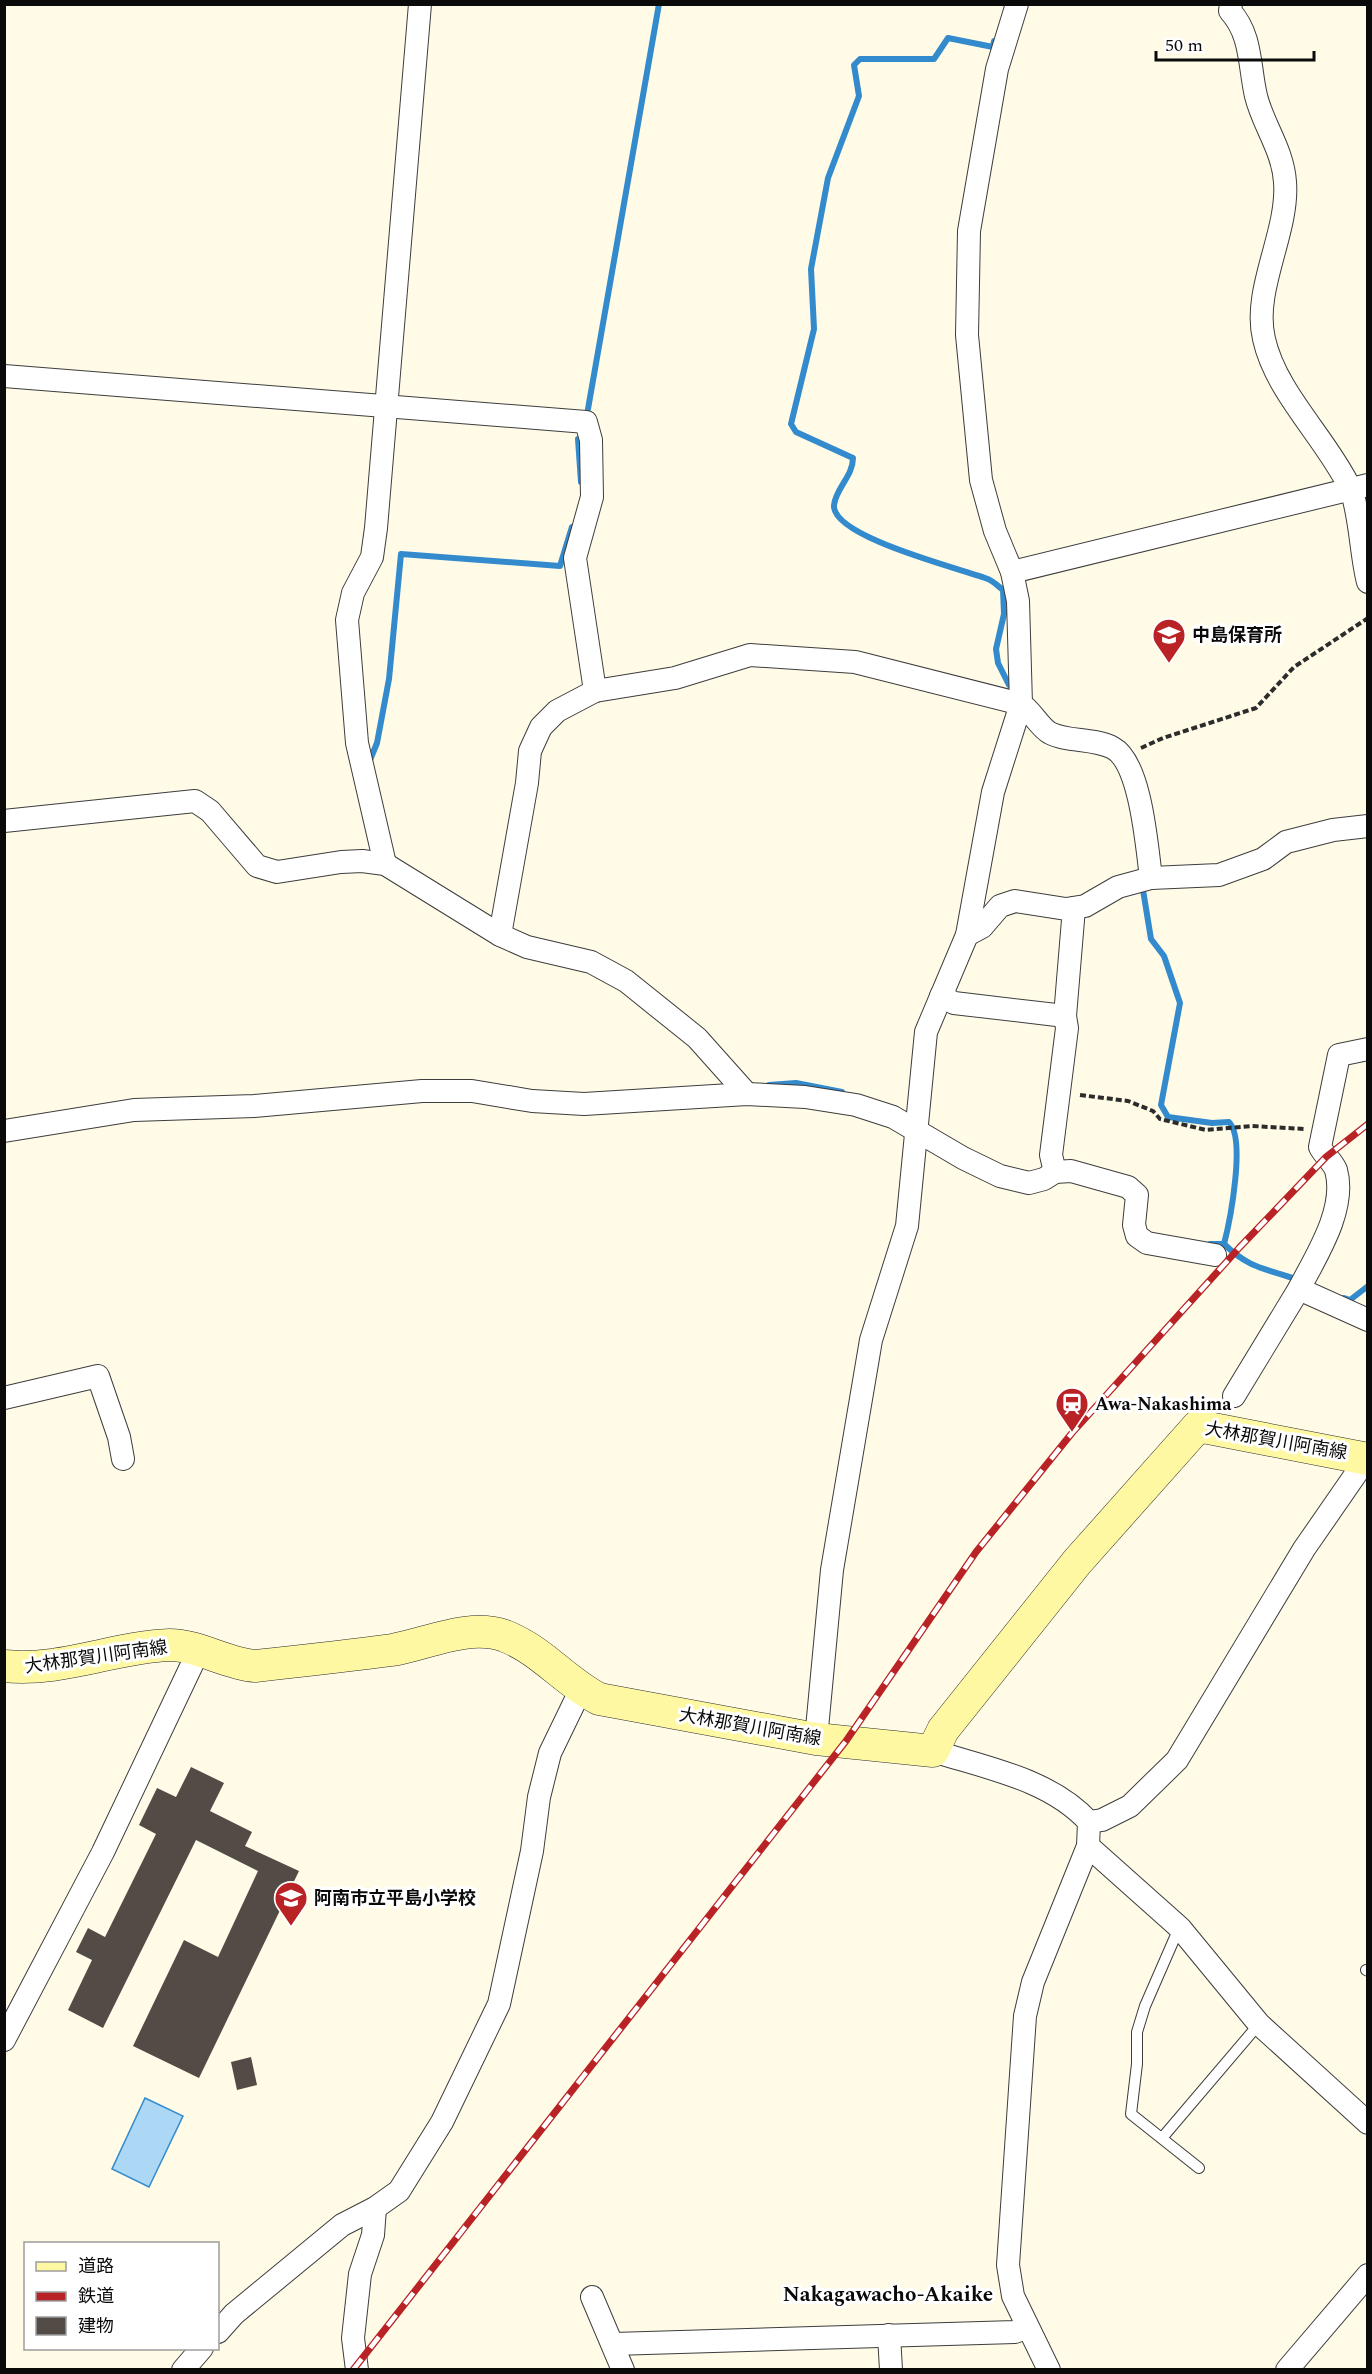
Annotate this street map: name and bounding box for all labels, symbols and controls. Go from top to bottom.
scale bar [1156,24,1314,62]
text: 50 m [1165,32,1203,59]
school or university icon: 中島保育所 [1151,617,1187,664]
place label: 中島保育所 [1192,622,1282,649]
station icon: Awa-Nakashima [1054,1386,1090,1433]
place label: Awa-Nakashima [1095,1391,1232,1418]
street label: 大林那賀川阿南線 [1203,1415,1349,1467]
street label: 大林那賀川阿南線 [23,1634,169,1680]
street label: 大林那賀川阿南線 [677,1701,823,1753]
school or university icon: 阿南市立平島小学校 [273,1880,309,1927]
place label: 阿南市立平島小学校 [314,1885,476,1912]
legend [24,2242,219,2350]
text: 道路 [78,2253,114,2280]
district label: Nakagawacho-Akaike [783,2279,993,2311]
text: 鉄道 [78,2283,114,2310]
text: 建物 [78,2313,114,2340]

